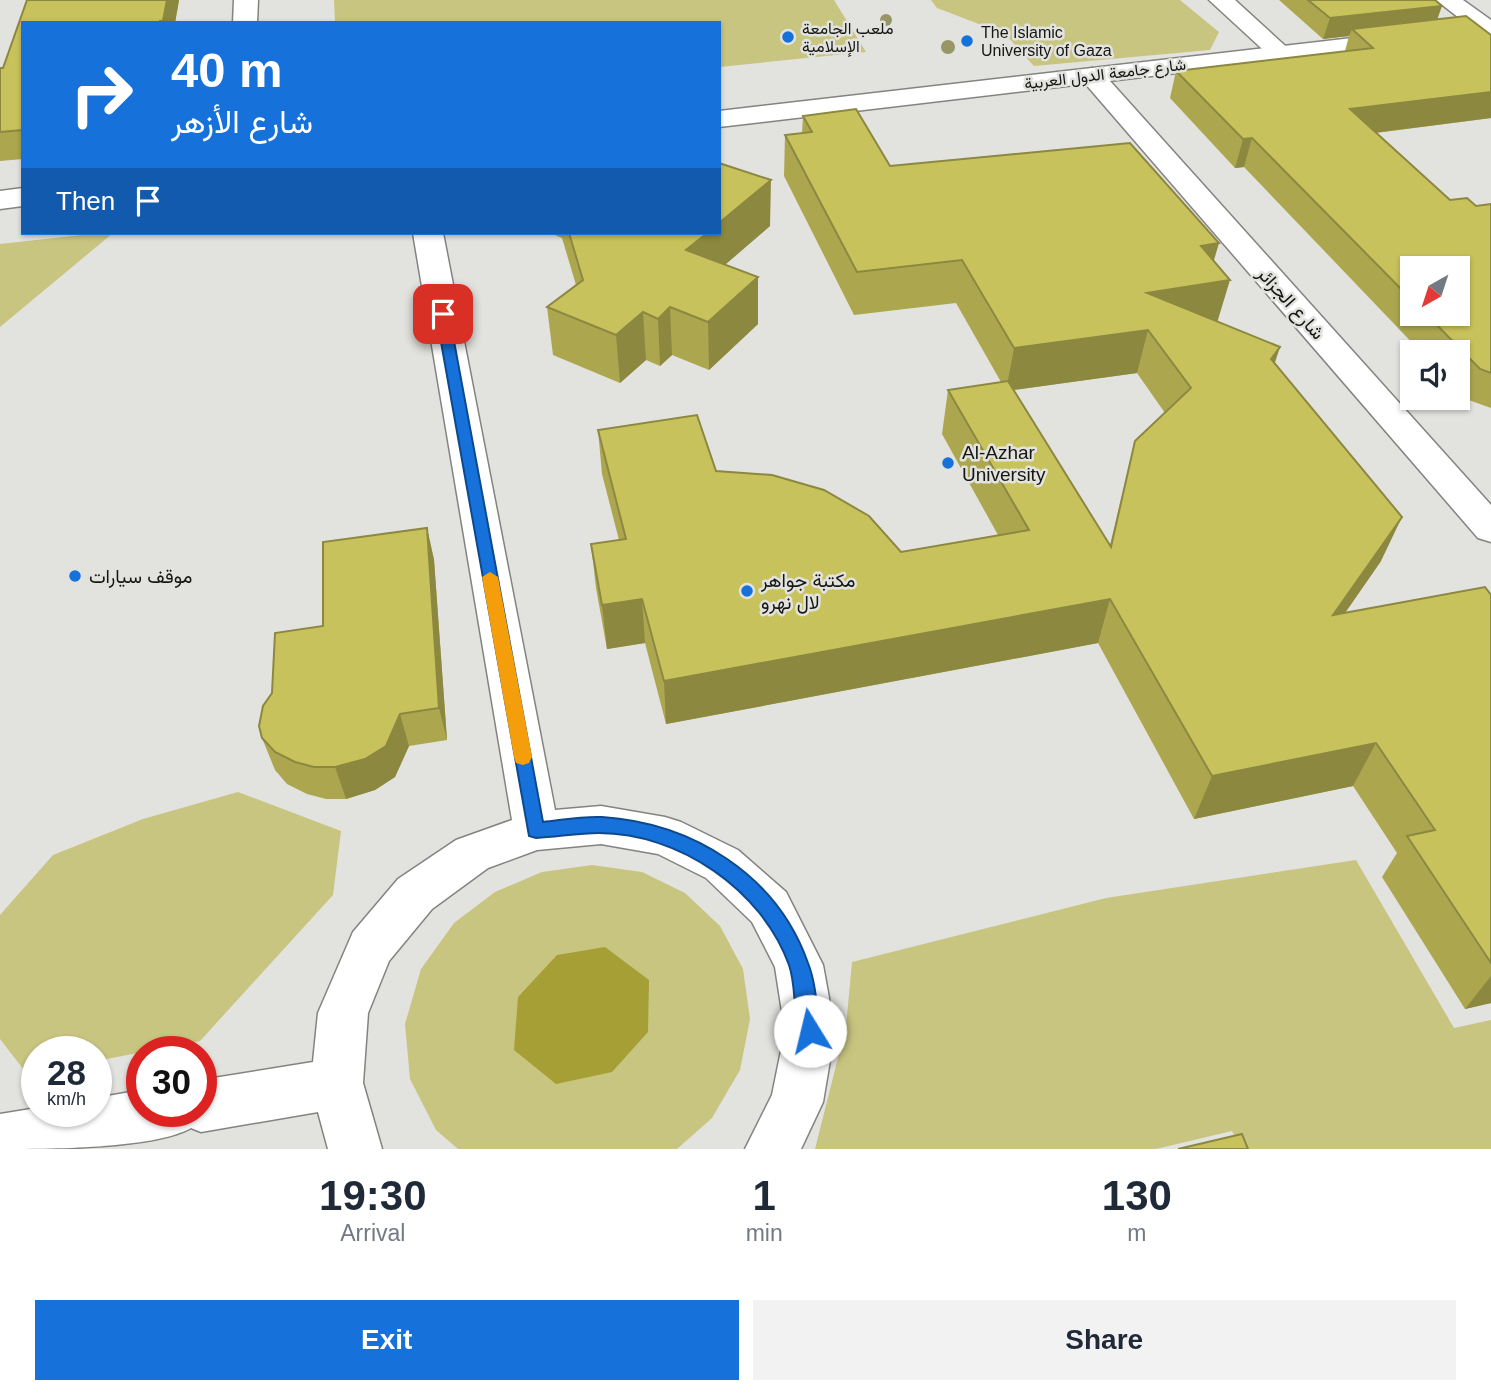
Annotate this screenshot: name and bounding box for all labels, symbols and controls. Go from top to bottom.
place label: ملعب الجامعة الإسلامية [802,20,893,57]
place label: The Islamic University of Gaza [981,24,1112,59]
marker: ملعب الجامعة الإسلامية [780,29,796,45]
marker: The Islamic University of Gaza [959,33,975,49]
text: 40 m [171,43,283,97]
icon: right [56,49,147,140]
street label: شارع جامعة الدول العربية [1023,56,1187,95]
text: شارع الأزهر [171,104,313,140]
icon: arrive [129,182,167,220]
text: Then [56,186,115,216]
north arrow [1400,256,1470,326]
map controls [1400,256,1470,410]
street label: شارع الجزائر [1251,262,1329,345]
pin [413,284,473,344]
icon: arrive [424,295,462,333]
button: sound [1400,340,1470,410]
place label: Al-Azhar University [962,442,1046,485]
marker: Al-Azhar University [940,455,956,471]
place label: موقف سيارات [89,566,192,588]
marker: موقف سيارات [67,568,83,584]
place label: مكتبة جواهر لال نهرو [760,570,856,614]
marker: مكتبة جواهر لال نهرو [739,583,755,599]
position arrow [773,994,847,1068]
speed limit sign: 30 [126,1036,217,1127]
text: 28 [47,1053,86,1092]
text: km/h [47,1089,86,1109]
text: 19:30 [319,1172,427,1219]
text: 1 [752,1172,776,1219]
text: 130 [1102,1172,1172,1219]
text: Arrival [340,1220,405,1246]
text: min [746,1220,783,1246]
text: m [1127,1220,1146,1246]
button: Exit [35,1300,739,1380]
button: Share [753,1300,1456,1380]

